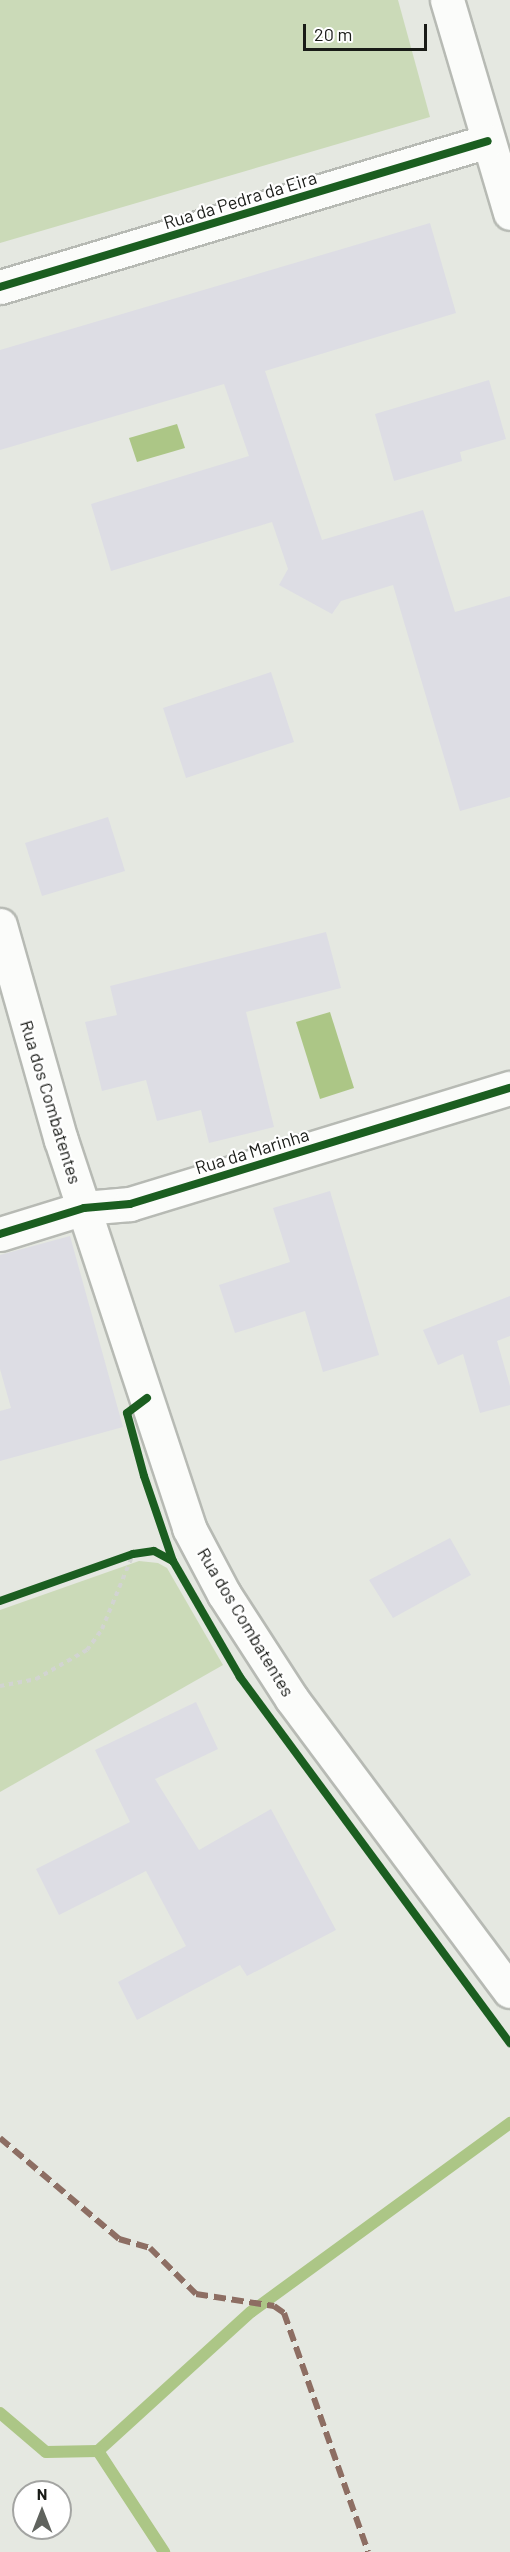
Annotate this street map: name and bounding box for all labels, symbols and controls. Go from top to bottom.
scale bar [306,12,430,50]
text: 20 m [314,23,352,45]
street label: Rua da Pedra da Eira [161,166,319,234]
street label: Rua dos Combatentes [16,1018,86,1186]
street label: Rua da Marinha [192,1123,312,1179]
street label: Rua dos Combatentes [193,1544,299,1700]
north arrow [12,2480,72,2540]
text: N [37,2484,47,2503]

